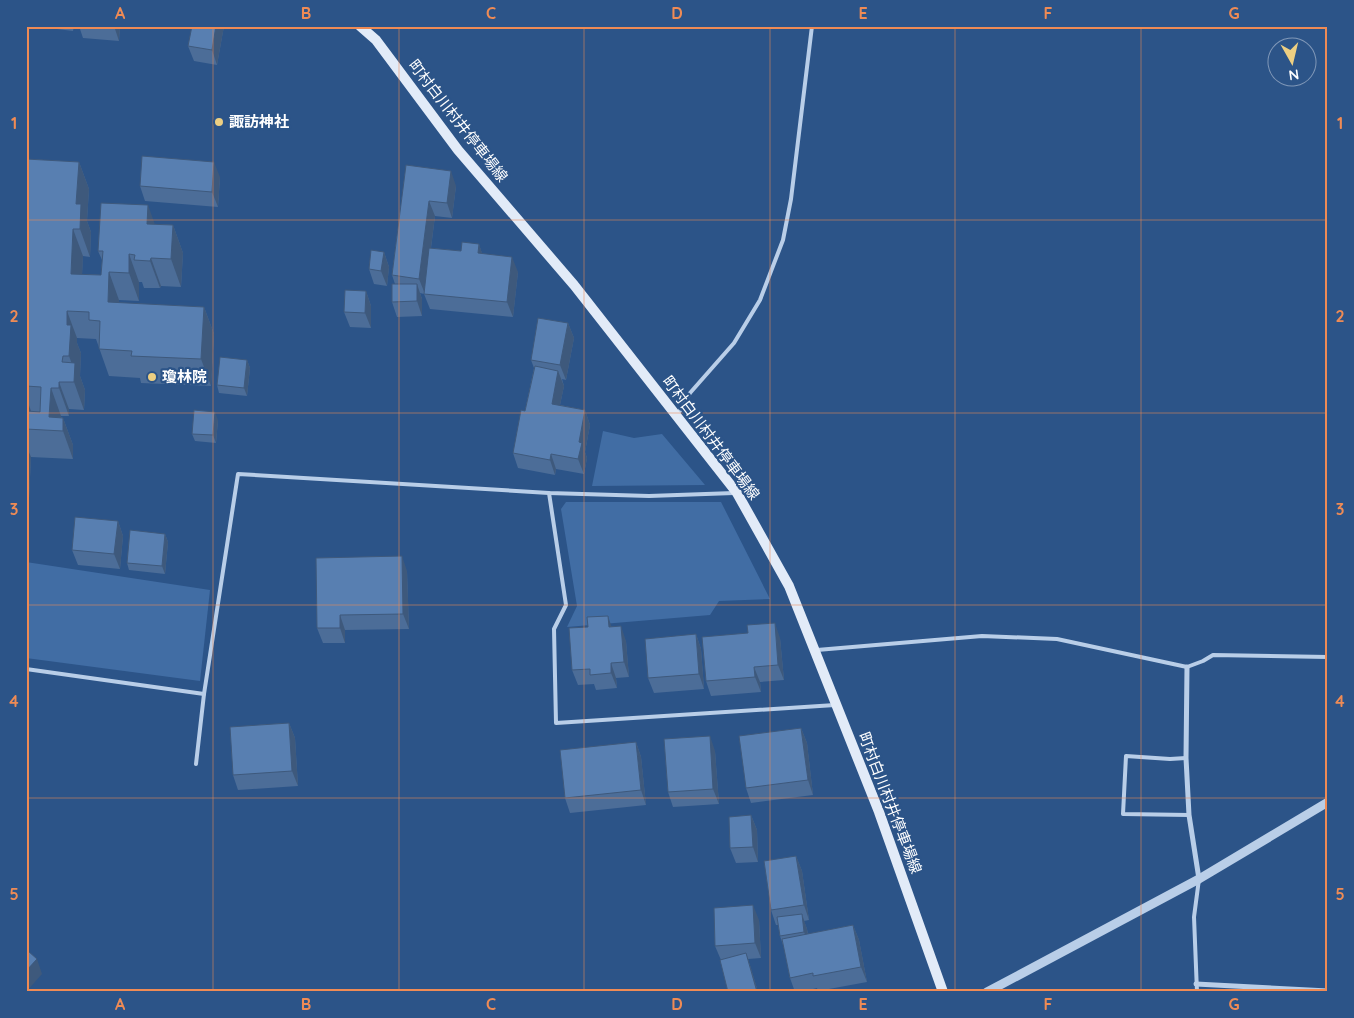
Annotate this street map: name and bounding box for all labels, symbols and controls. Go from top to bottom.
text: A [115,3,126,23]
text: B [301,3,311,23]
text: C [486,3,496,23]
text: D [671,3,683,23]
text: E [858,3,868,23]
text: F [1044,3,1053,23]
text: G [1228,3,1240,23]
north arrow [1266,38,1316,88]
street label: 町村白川村井停車場線 [405,56,512,186]
text: N [1287,65,1300,85]
place label: 諏訪神社 [229,112,289,131]
text: 1 [11,113,17,133]
text: 1 [1337,113,1343,133]
marker: 諏訪神社 [213,116,225,128]
text: 2 [9,306,19,326]
text: 2 [1335,306,1345,326]
place label: 瓊林院 [162,367,207,386]
marker: 瓊林院 [146,371,158,383]
street label: 町村白川村井停車場線 [659,372,764,503]
text: 3 [10,499,18,519]
text: 3 [1336,499,1344,519]
text: 4 [9,691,19,711]
text: 4 [1335,691,1345,711]
street label: 町村白川村井停車場線 [855,729,926,876]
text: 5 [9,884,19,904]
text: 5 [1335,884,1345,904]
text: A [115,994,126,1014]
text: B [301,994,311,1014]
text: C [486,994,496,1014]
text: D [671,994,683,1014]
text: E [858,994,868,1014]
text: F [1044,994,1053,1014]
text: G [1228,994,1240,1014]

